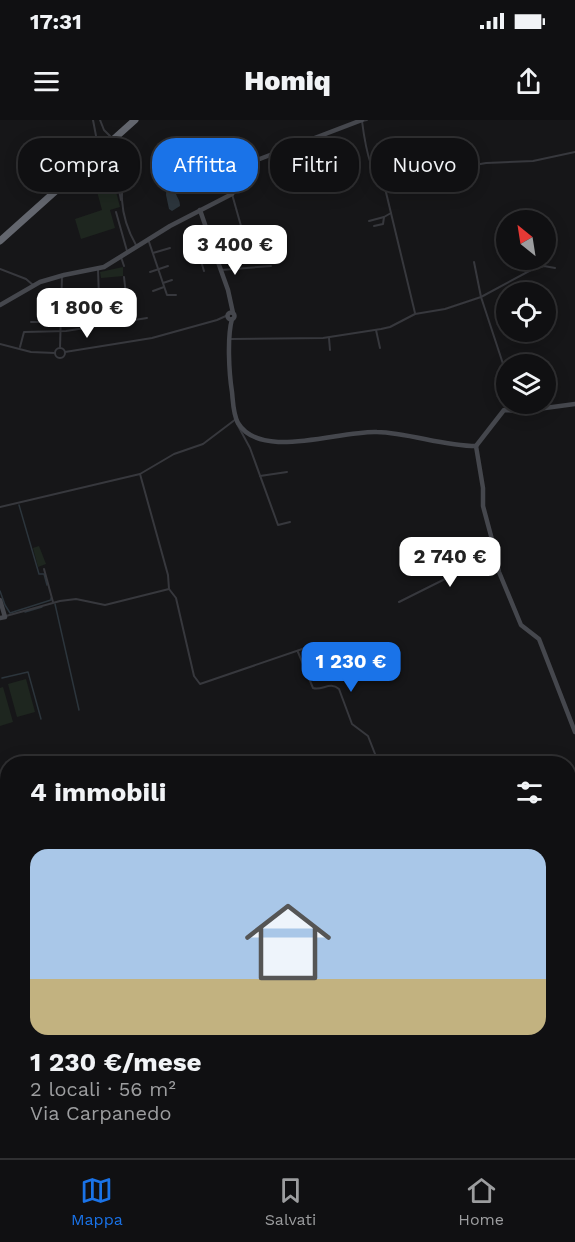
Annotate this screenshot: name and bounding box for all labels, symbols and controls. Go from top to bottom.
text: 17:31 [30,9,82,34]
icon: menu [30,65,63,98]
text: Homiq [244,65,331,97]
icon: share [512,65,545,98]
chip: Compra [18,138,140,192]
chip: Affitta [152,138,258,192]
chip: Filtri [270,138,359,192]
chip: Nuovo [371,138,478,192]
north arrow [496,210,556,270]
map controls [496,210,556,414]
pin: 3 400 € [180,225,290,276]
text: 3 400 € [197,232,273,256]
button: locate [496,282,556,342]
pin: 1 800 € [32,288,142,339]
text: 1 800 € [51,295,123,319]
button: layers [496,354,556,414]
pin: 2 740 € [395,537,505,588]
text: 2 740 € [413,544,487,568]
pin: 1 230 € [296,642,406,693]
text: 1 230 € [316,649,386,673]
icon: filters [513,776,546,809]
text: 4 immobili [30,777,166,807]
icon: home [234,888,342,996]
text: 1 230 €/mese [30,1047,202,1077]
text: 2 locali · 56 m² [30,1077,176,1101]
text: Via Carpanedo [30,1101,171,1125]
tab: Mappa [71,1174,123,1229]
tab: Salvati [265,1174,316,1229]
tab: Home [458,1174,504,1229]

